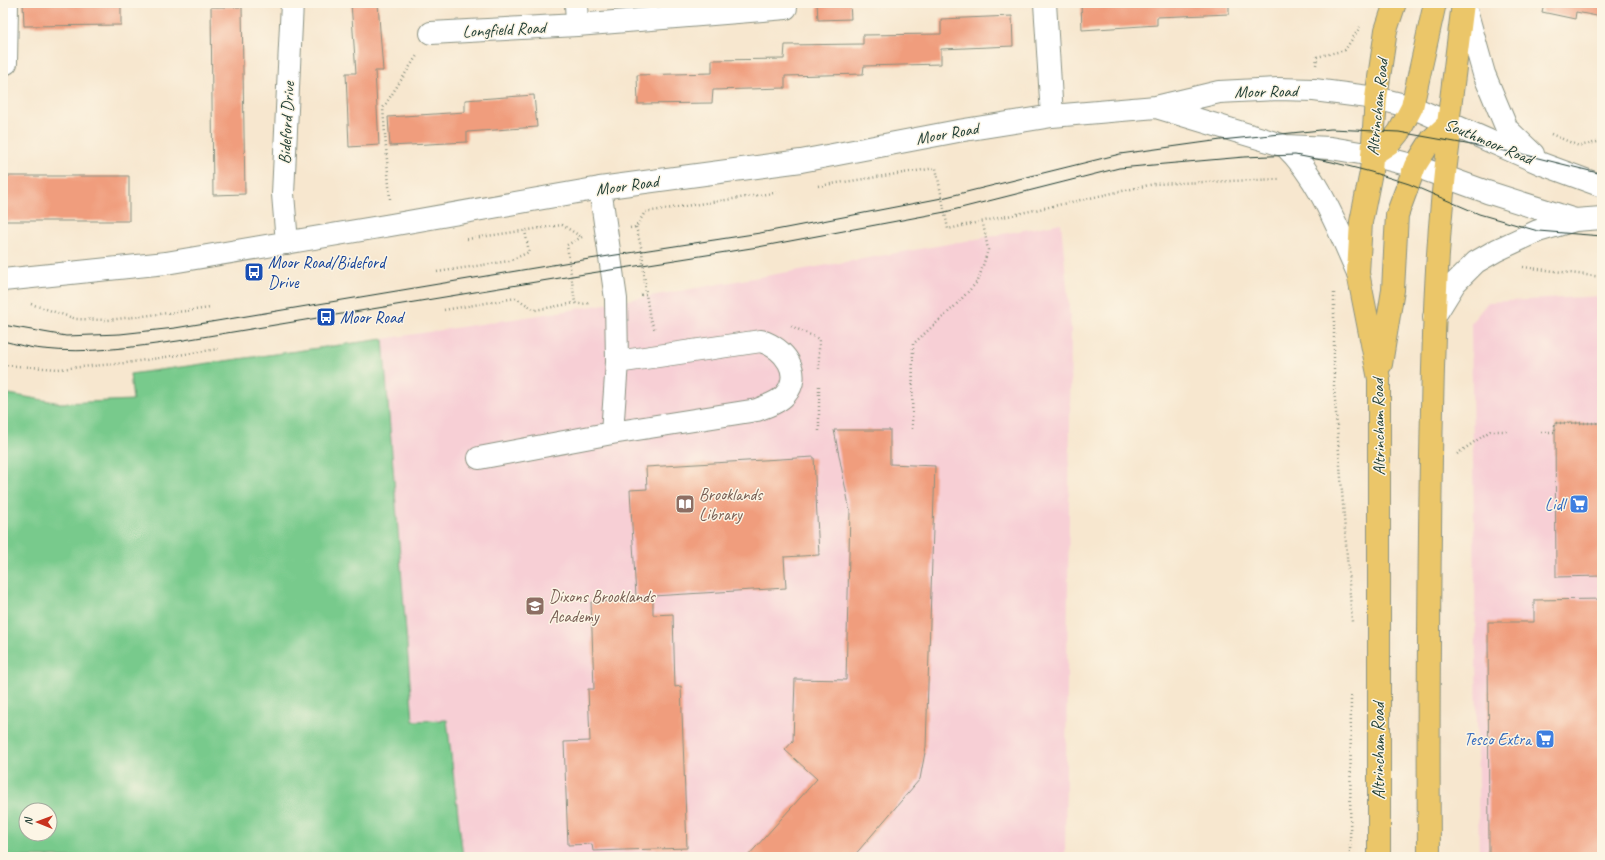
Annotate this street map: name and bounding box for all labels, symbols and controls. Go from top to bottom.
street label: Longfield Road [462,17,549,42]
street label: Altrincham Road [1362,54,1393,156]
street label: Bideford Drive [274,80,299,165]
street label: Moor Road [1234,80,1301,103]
street label: Southmoor Road [1441,113,1539,171]
street label: Moor Road [914,117,983,149]
street label: Moor Road [594,170,663,200]
place label: Moor Road/Bideford Drive [268,252,387,293]
bus stop icon: Moor Road/Bideford Drive [243,261,265,283]
bus stop icon: Moor Road [315,306,337,328]
place label: Moor Road [340,307,406,328]
street label: Altrincham Road [1367,375,1390,476]
place label: Brooklands Library [699,484,764,525]
library icon: Brooklands Library [674,493,696,515]
supermarket icon: Lidl [1568,493,1590,515]
place label: Lidl [1545,494,1568,515]
place label: Dixons Brooklands Academy [549,586,657,627]
school or university icon: Dixons Brooklands Academy [524,595,546,617]
street label: Altrincham Road [1368,699,1389,800]
supermarket icon: Tesco Extra [1534,728,1556,750]
place label: Tesco Extra [1464,729,1533,750]
north arrow [18,802,58,842]
text: N [21,816,35,825]

